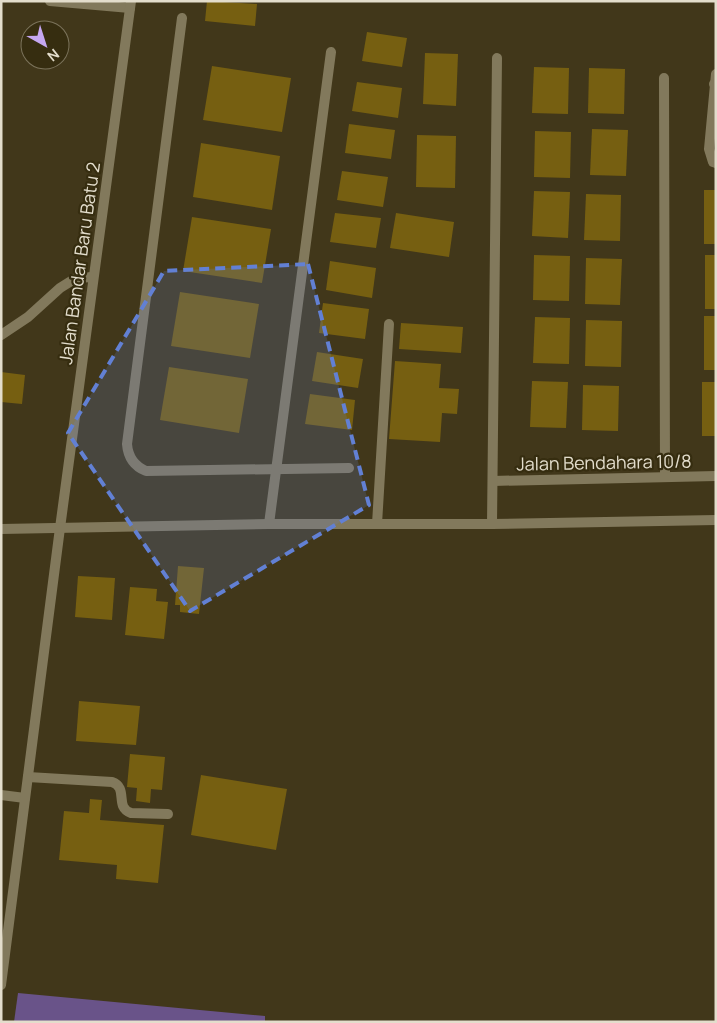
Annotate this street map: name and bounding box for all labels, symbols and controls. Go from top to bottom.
north arrow [20,20,70,70]
text: N [44,45,63,66]
street label: Jalan Bandar Baru Batu 2 [53,160,105,366]
street label: Jalan Bendahara 10/8 [516,448,692,476]

